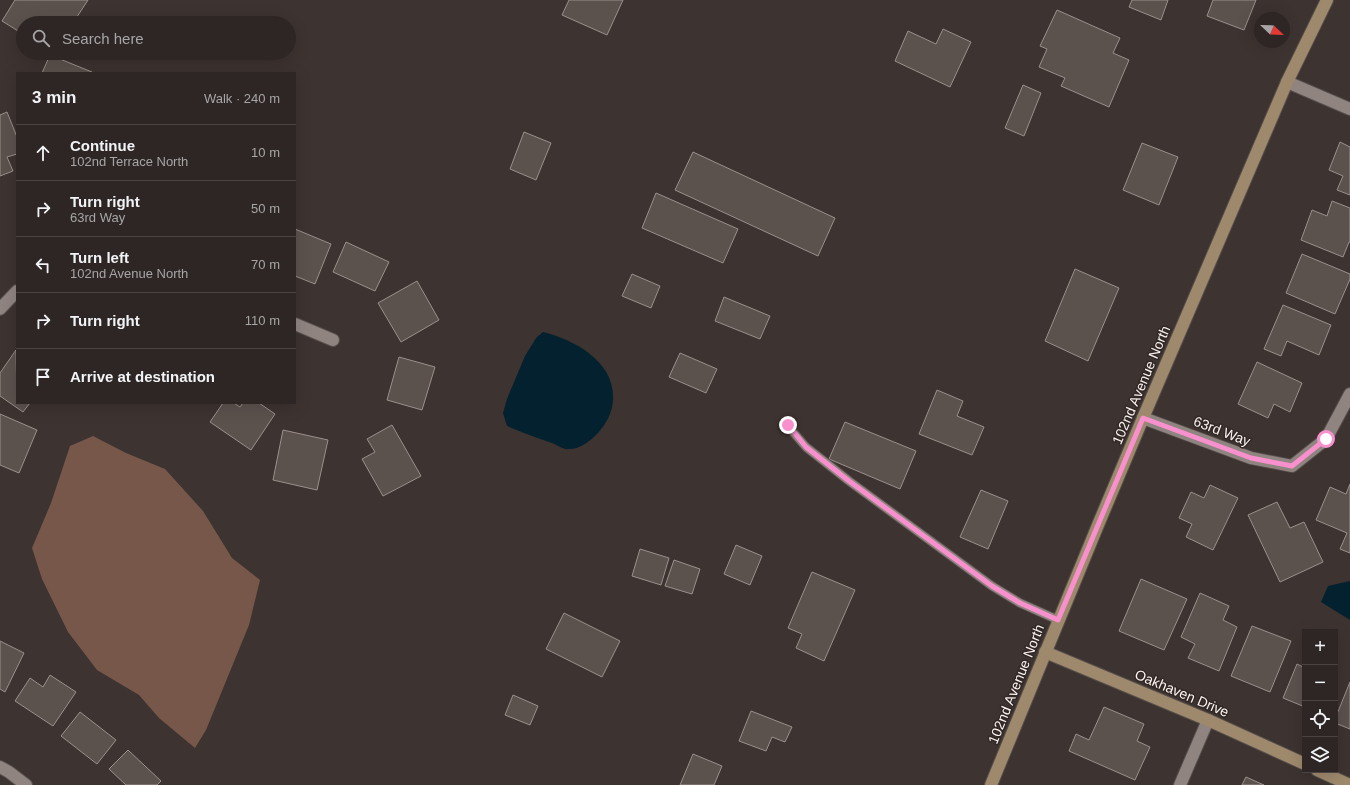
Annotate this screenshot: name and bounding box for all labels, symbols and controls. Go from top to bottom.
north arrow [1254,12,1290,48]
search box [16,16,296,60]
icon: search [30,27,52,49]
text: Search here [62,30,144,47]
text: 3 min [32,88,76,107]
text: Walk · 240 m [204,91,280,106]
text: Continue [70,137,135,154]
icon: ahead [32,142,54,164]
text: 10 m [251,145,280,160]
text: 102nd Terrace North [70,154,188,169]
text: Turn right [70,193,140,210]
icon: right [32,198,54,220]
text: 50 m [251,201,280,216]
text: 63rd Way [70,210,125,225]
text: Turn left [70,249,129,266]
icon: left [32,254,54,276]
text: 70 m [251,257,280,272]
text: 102nd Avenue North [70,266,188,281]
icon: right [32,310,54,332]
text: Turn right [70,312,140,329]
text: 110 m [245,313,280,328]
street label: 102nd Avenue North [1109,323,1173,447]
icon: arrive [32,366,54,388]
text: Arrive at destination [70,368,215,385]
street label: 63rd Way [1191,413,1253,449]
route end [779,416,797,434]
route start [1317,430,1335,448]
street label: 102nd Avenue North [985,622,1047,746]
map controls [1302,629,1338,773]
button: + [1302,629,1338,665]
button: − [1302,665,1338,701]
street label: Oakhaven Drive [1133,666,1232,720]
button: locate [1302,701,1338,737]
button: layers [1302,737,1338,773]

